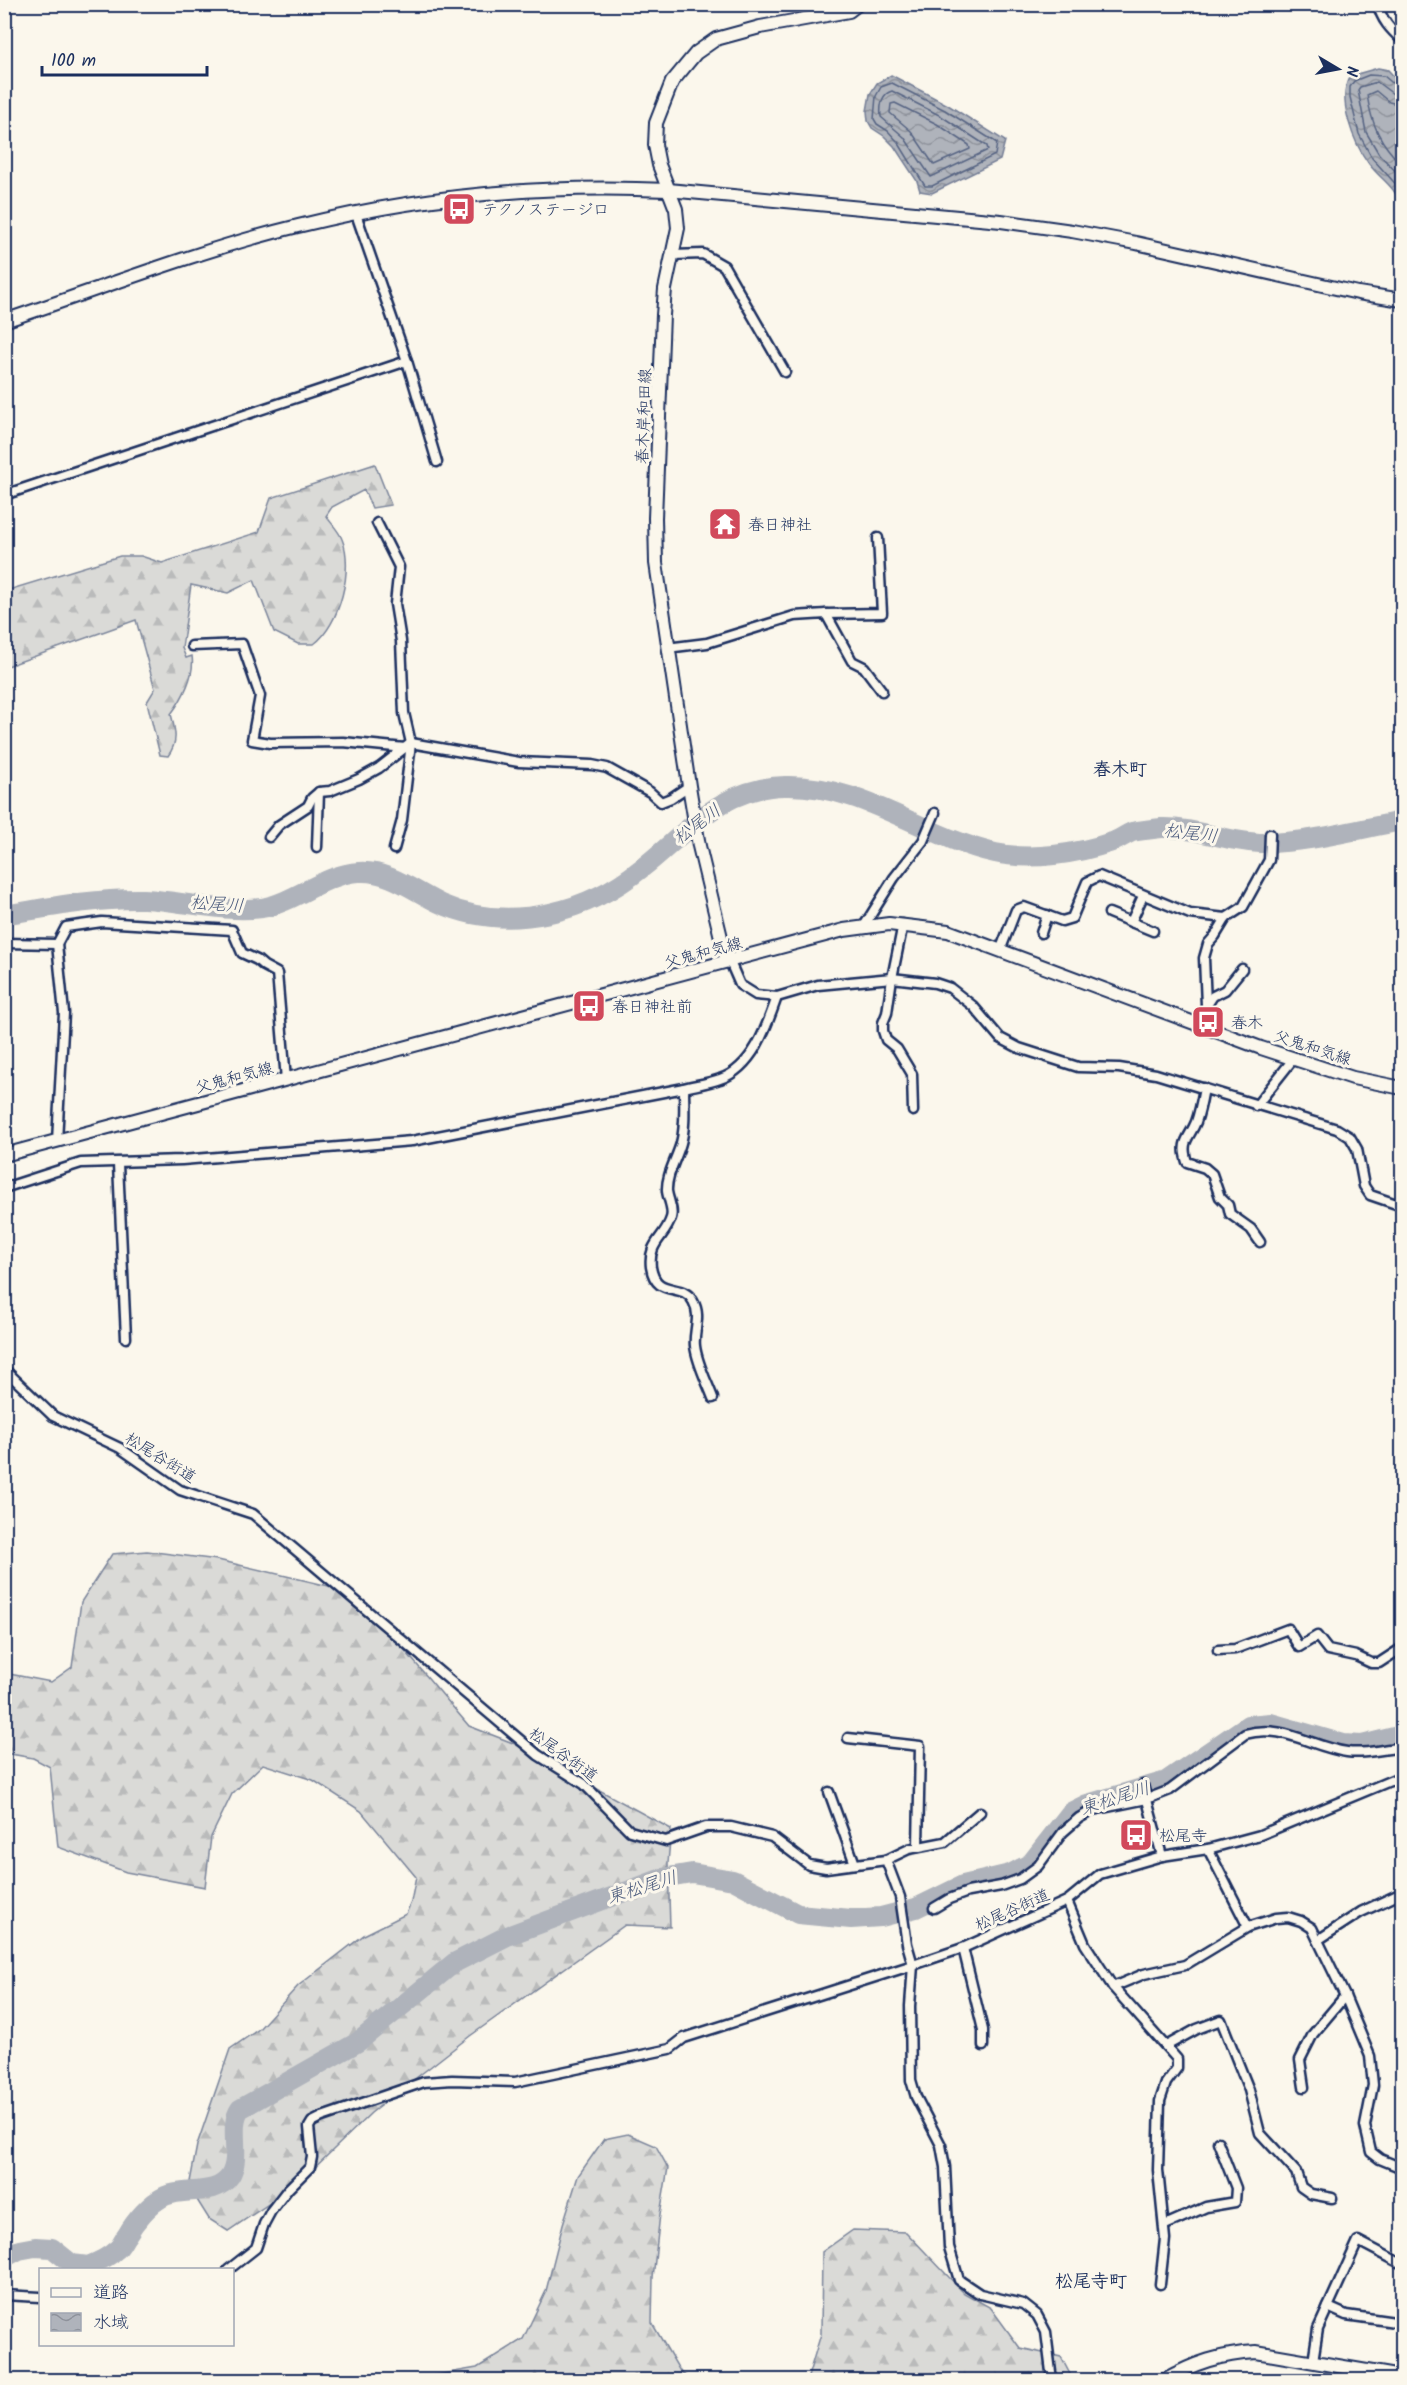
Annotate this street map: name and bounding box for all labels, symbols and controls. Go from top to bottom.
scale bar [42,39,207,77]
north arrow [1308,39,1368,99]
text: 100 m [51,47,96,76]
text: N [1338,64,1364,78]
bus stop icon: テクノステージ口 [441,191,477,227]
place label: テクノステージ口 [482,198,609,223]
street label: 春木岸和田線 [630,368,659,464]
temple icon: 春日神社 [707,506,743,542]
place label: 春日神社 [748,513,812,538]
district label: 春木町 [1093,756,1147,785]
water label: 松尾川 [668,797,728,853]
water label: 松尾川 [1162,817,1219,852]
water label: 松尾川 [189,889,245,922]
street label: 父鬼和気線 [662,931,745,976]
bus stop icon: 春日神社前 [571,988,607,1024]
place label: 春日神社前 [612,995,692,1020]
bus stop icon: 春木 [1190,1004,1226,1040]
place label: 春木 [1231,1011,1263,1036]
street label: 父鬼和気線 [1271,1024,1354,1073]
street label: 父鬼和気線 [193,1056,276,1101]
street label: 松尾谷街道 [120,1426,201,1490]
street label: 松尾谷街道 [523,1722,603,1789]
water label: 東松尾川 [1077,1775,1154,1824]
bus stop icon: 松尾寺 [1118,1817,1154,1853]
place label: 松尾寺 [1159,1824,1207,1849]
water label: 東松尾川 [604,1864,681,1913]
street label: 松尾谷街道 [971,1883,1054,1938]
legend [39,2268,234,2346]
district label: 松尾寺町 [1055,2268,1127,2297]
text: 道路 [93,2279,129,2308]
text: 水域 [93,2309,129,2338]

